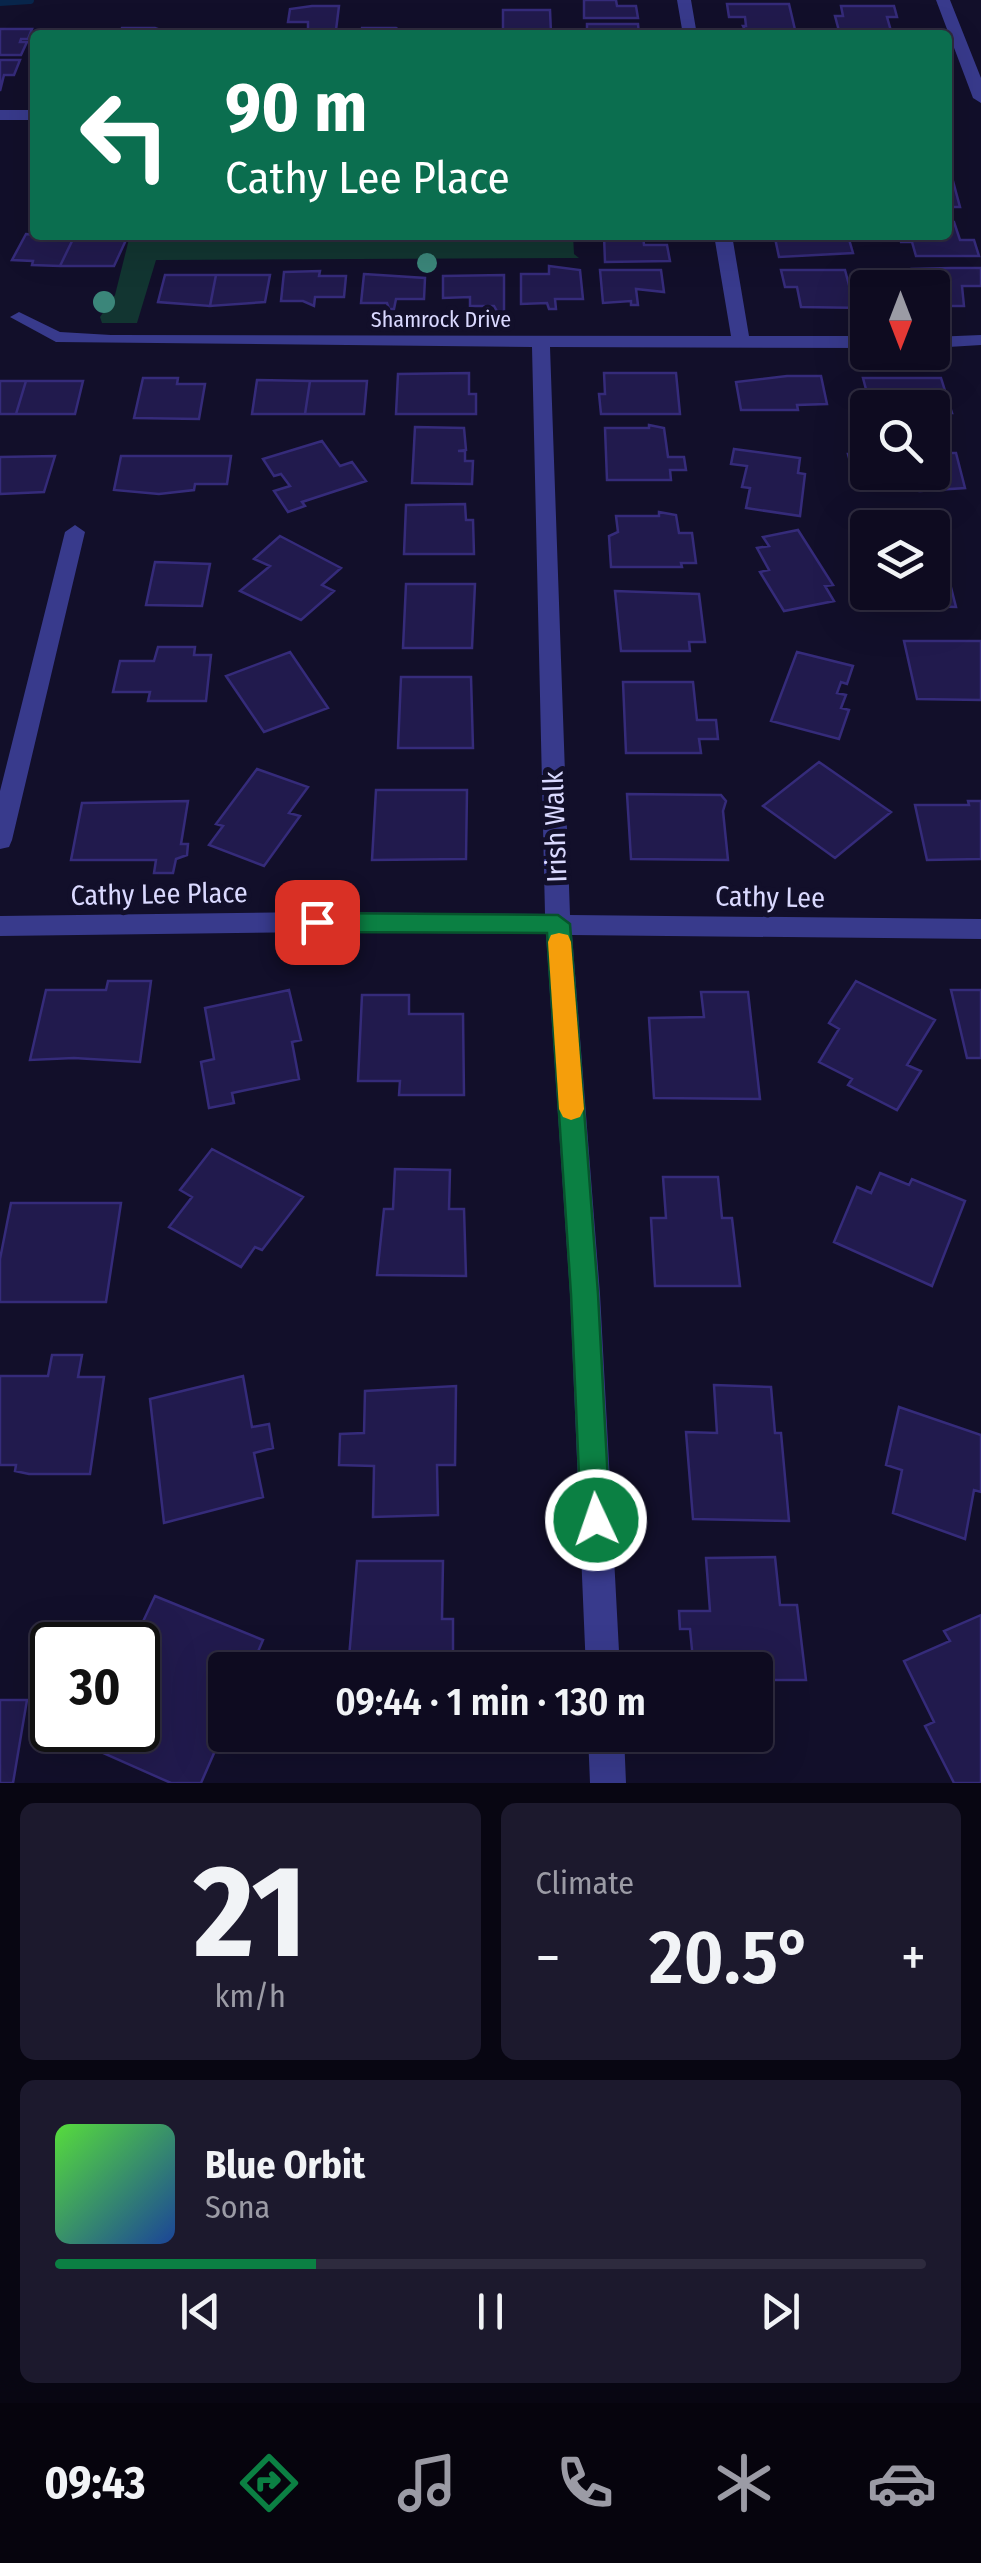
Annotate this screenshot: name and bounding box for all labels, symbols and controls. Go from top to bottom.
text: 90 m [225,66,367,150]
icon: left [60,70,190,200]
text: Cathy Lee Place [225,151,510,205]
north arrow [850,270,950,370]
map controls [850,270,950,610]
street label: Shamrock Drive [371,306,511,333]
button: search [850,390,950,490]
button: layers [850,510,950,610]
street label: Irish Walk [537,770,573,883]
street label: Cathy Lee Place [70,876,248,912]
pin [275,880,360,965]
street label: Cathy Lee [715,880,825,914]
icon: arrive [290,895,345,950]
position arrow [544,1468,648,1572]
speed limit sign: 30 [30,1622,160,1752]
text: 09:44 · 1 min · 130 m [335,1679,646,1725]
text: 21 [194,1834,307,1990]
text: Climate [536,1864,634,1902]
text: 20.5° [649,1913,812,2003]
text: − [536,1925,560,1991]
text: + [901,1925,926,1991]
text: km/h [215,1977,286,2015]
text: Blue Orbit [205,2142,365,2188]
text: Sona [205,2188,270,2226]
icon: previous [173,2284,228,2339]
icon: pause [463,2284,518,2339]
icon: next [753,2284,808,2339]
icon: directions [234,2448,304,2518]
icon: music [392,2448,462,2518]
icon: phone [550,2448,620,2518]
icon: climate [709,2448,779,2518]
icon: car [867,2448,937,2518]
text: 09:43 [44,2456,146,2510]

